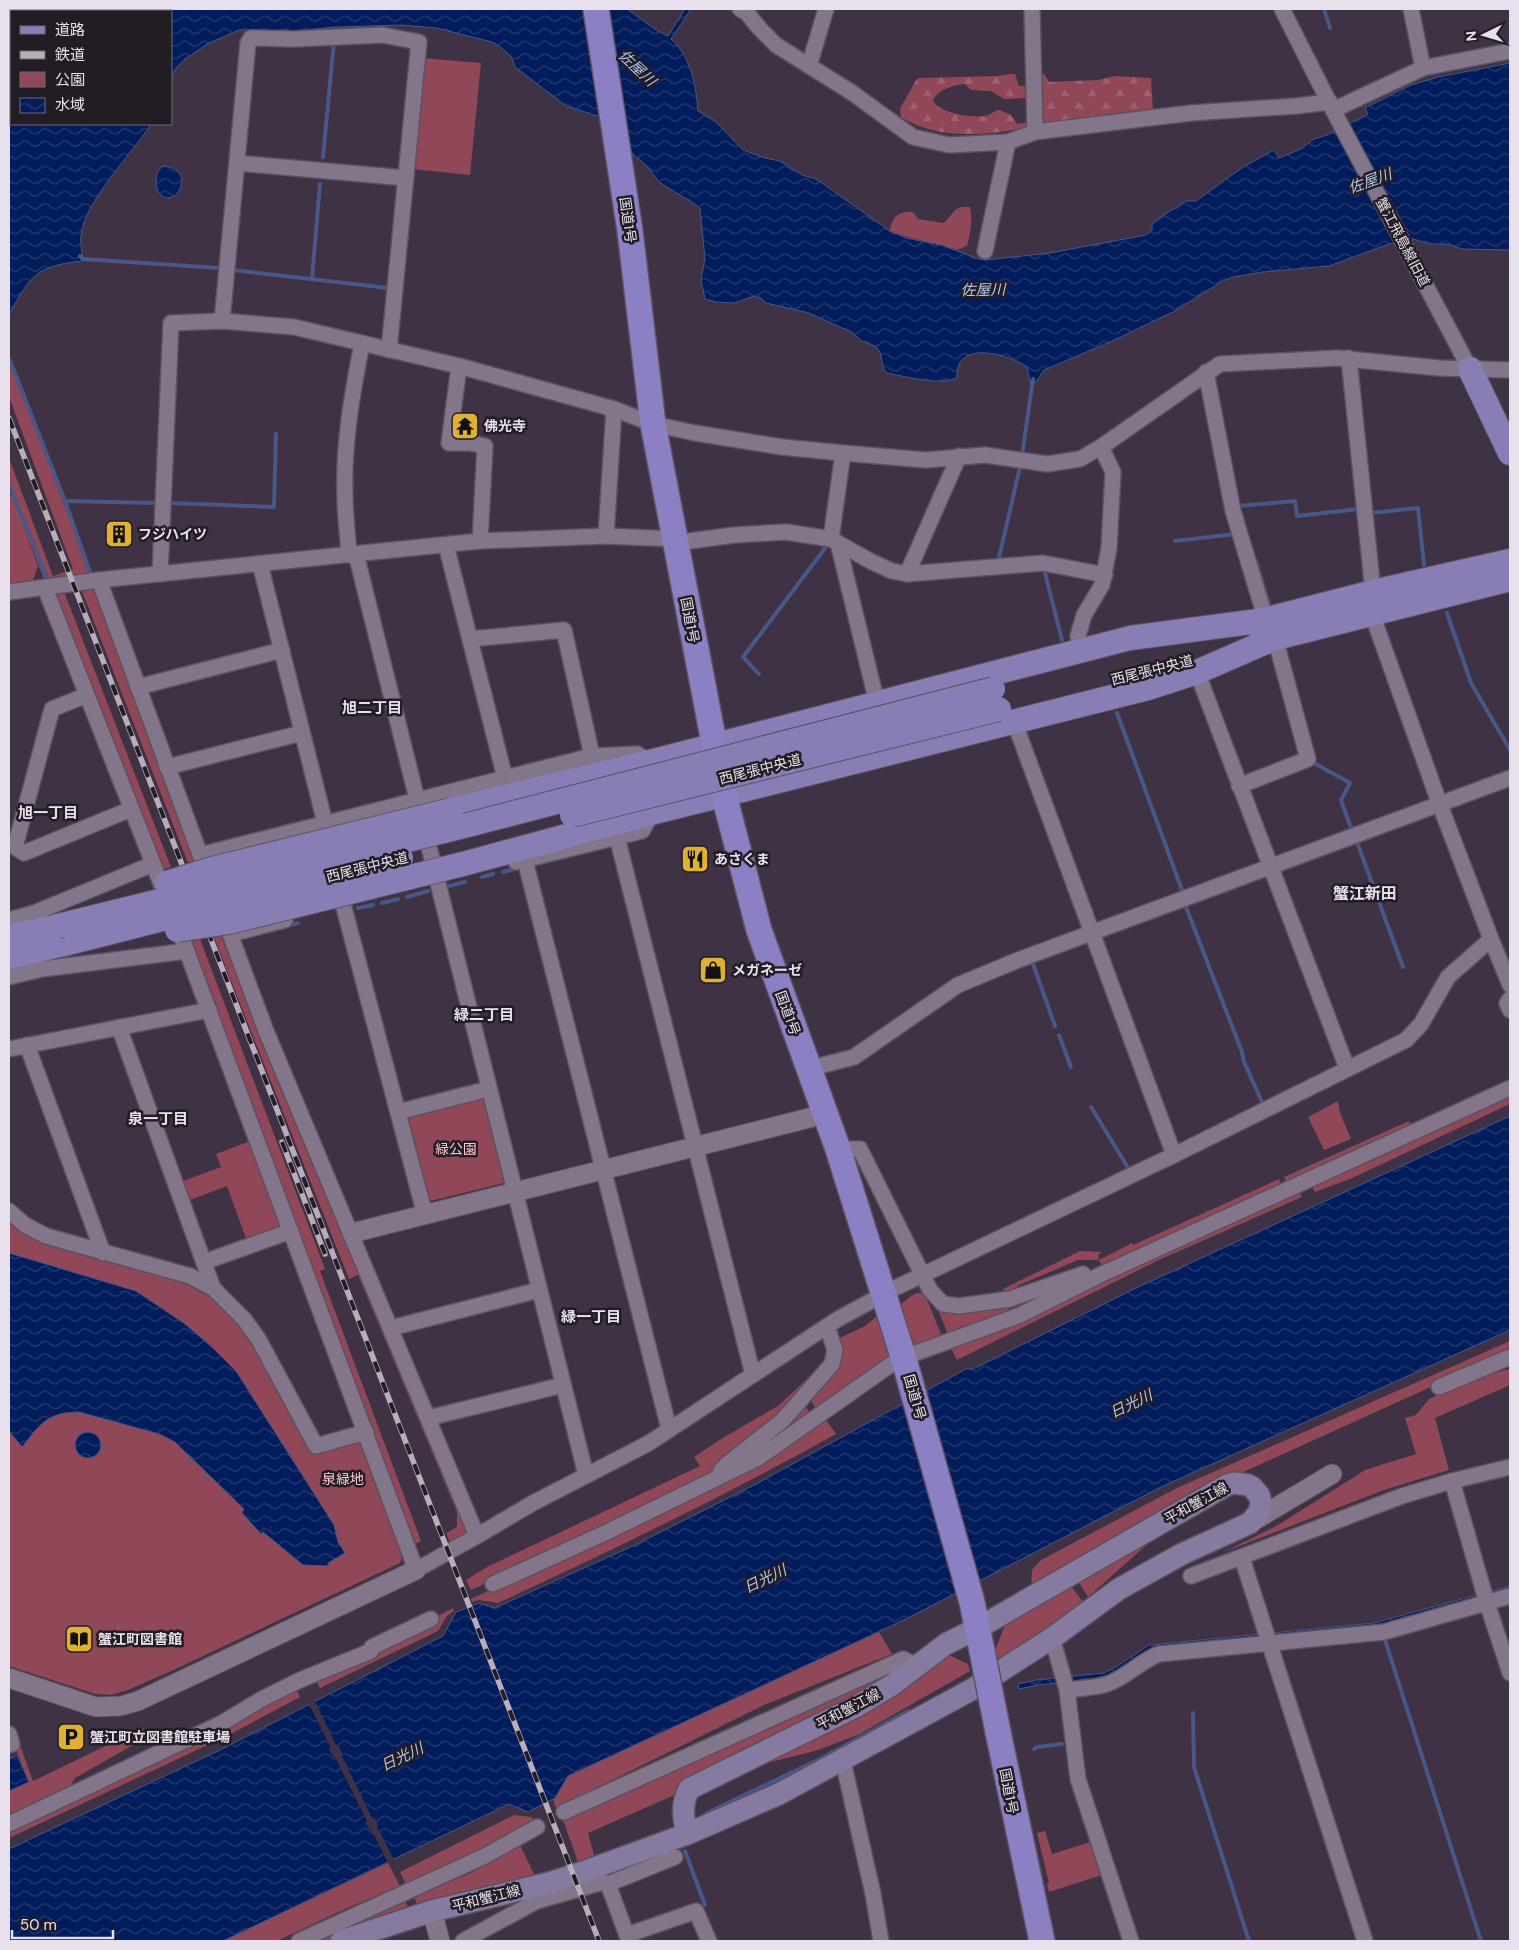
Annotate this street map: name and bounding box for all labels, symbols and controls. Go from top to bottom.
legend [10,10,172,125]
north arrow [1459,10,1509,60]
text: 道路 [55,20,85,40]
text: N [1462,30,1480,42]
text: 鉄道 [55,45,85,65]
water label: 佐屋川 [614,45,662,92]
text: 公園 [55,70,85,90]
text: 水域 [55,95,85,115]
water label: 佐屋川 [1345,163,1396,198]
street label: 蟹江飛島線旧道 [1372,195,1434,289]
street label: 国道1号 [616,196,640,244]
water label: 佐屋川 [960,280,1008,300]
temple icon: 佛光寺 [450,411,480,441]
place label: 佛光寺 [484,417,526,435]
building icon: フジハイツ [104,519,134,549]
place label: フジハイツ [138,525,207,543]
street label: 国道1号 [677,596,703,644]
street label: 西尾張中央道 [1109,651,1195,689]
district label: 旭二丁目 [342,698,402,718]
street label: 西尾張中央道 [717,750,803,788]
district label: 旭一丁目 [18,803,78,823]
restaurant icon: あさくま [680,844,710,874]
street label: 西尾張中央道 [324,848,410,886]
place label: あさくま [714,850,770,868]
district label: 蟹江新田 [1333,883,1397,904]
shop icon: メガネーゼ [698,955,728,985]
place label: メガネーゼ [732,961,802,979]
street label: 国道1号 [772,988,804,1038]
district label: 緑二丁目 [454,1005,514,1025]
district label: 泉一丁目 [128,1109,188,1129]
park label: 緑公園 [435,1140,477,1158]
district label: 緑一丁目 [561,1307,621,1327]
street label: 国道1号 [900,1372,930,1422]
water label: 日光川 [1106,1384,1157,1423]
park label: 泉緑地 [322,1470,364,1488]
street label: 平和蟹江線 [1161,1478,1231,1528]
water label: 日光川 [740,1559,791,1598]
library icon: 蟹江町図書館 [64,1624,94,1654]
place label: 蟹江町図書館 [98,1630,182,1648]
street label: 平和蟹江線 [813,1685,883,1733]
parking icon: 蟹江町立図書館駐車場 [56,1722,86,1752]
place label: 蟹江町立図書館駐車場 [90,1728,230,1746]
water label: 日光川 [377,1737,428,1776]
street label: 国道1号 [996,1767,1022,1815]
street label: 平和蟹江線 [450,1881,522,1915]
scale bar [12,1908,114,1940]
text: 50 m [20,1915,57,1935]

